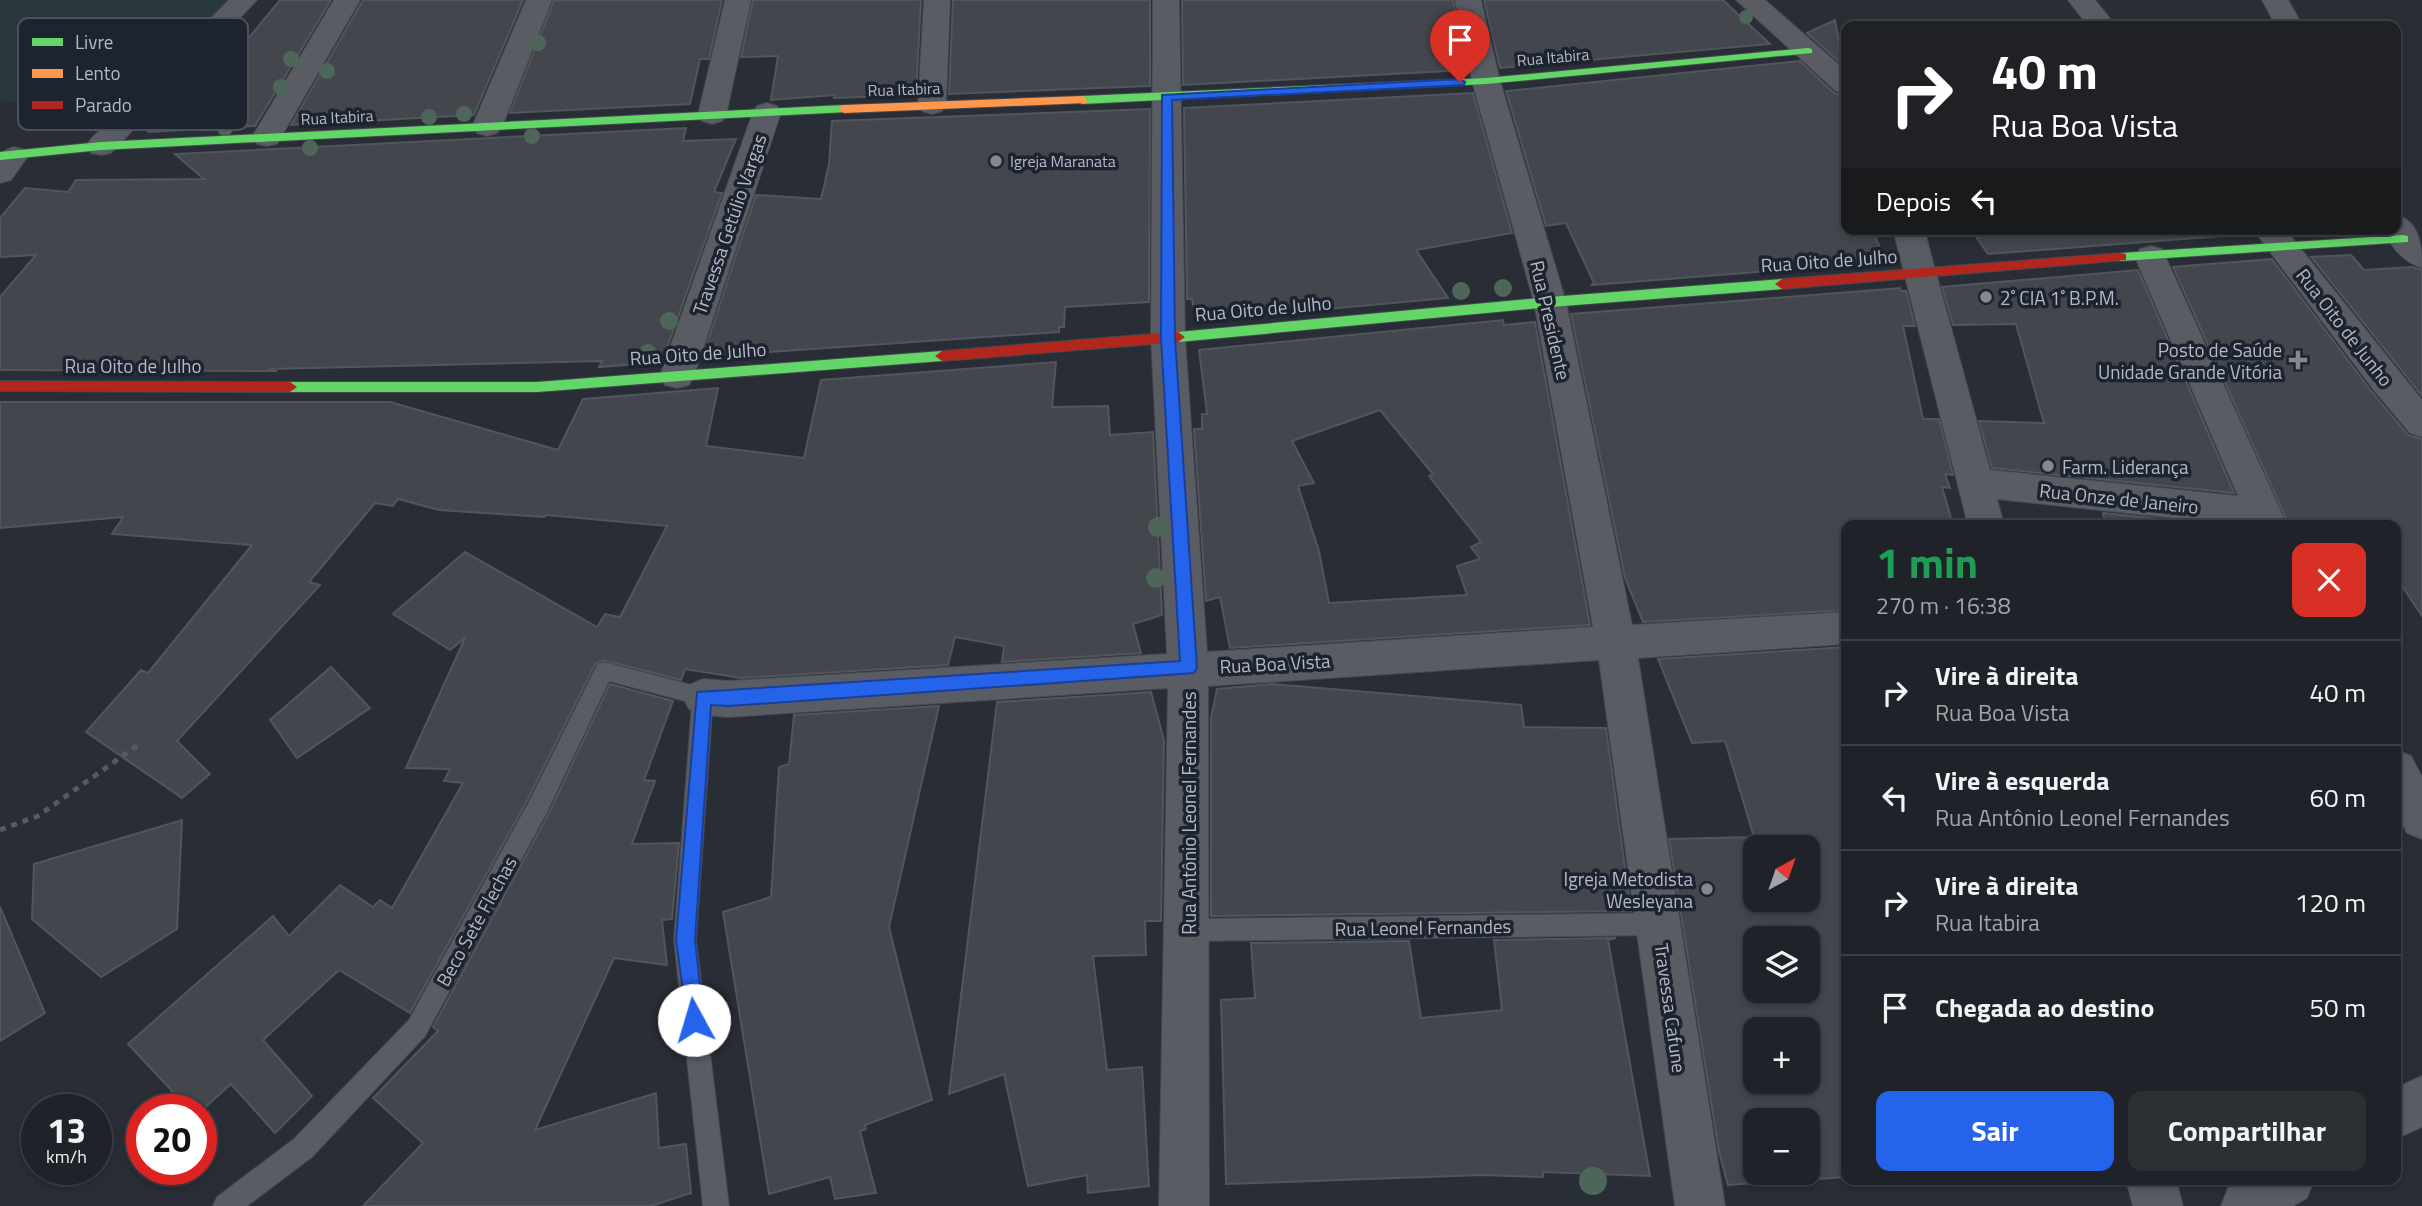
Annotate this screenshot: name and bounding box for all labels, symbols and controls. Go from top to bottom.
pin [1430,10,1490,82]
legend [18,18,248,130]
icon: arrive [1441,21,1479,59]
text: Livre [75,27,113,56]
text: 40 m [1991,33,2098,108]
street label: Rua Itabira [1516,42,1590,72]
icon: right [1876,49,1967,140]
text: Lento [75,58,120,87]
street label: Rua Itabira [867,76,941,102]
text: Parado [75,90,132,119]
text: Rua Boa Vista [1991,101,2178,149]
street label: Rua Itabira [300,103,374,131]
street label: Travessa Getúlio Vargas [684,129,774,318]
place label: Igreja Maranata [1010,149,1116,173]
marker: Igreja Maranata [988,153,1004,169]
text: Depois [1876,182,1951,221]
icon: left [1965,182,2003,220]
street label: Rua Oito de Julho [1760,241,1898,279]
street label: Rua Presidente [1523,257,1579,383]
street label: Rua Oito de Junho [2290,262,2400,392]
place label: 2˚ CIA 1˚ B.P.M. [2000,283,2119,312]
street label: Rua Oito de Julho [1193,288,1333,328]
marker: 2˚ CIA 1˚ B.P.M. [1978,289,1994,305]
street label: Rua Oito de Julho [629,334,767,372]
place label: Posto de Saúde Unidade Grande Vitória [2098,335,2282,386]
marker: Posto de Saúde Unidade Grande Vitória [2288,350,2308,370]
street label: Rua Oito de Julho [64,351,202,380]
place label: Farm. Liderança [2062,452,2189,481]
marker: Farm. Liderança [2040,458,2056,474]
street label: Rua Onze de Janeiro [2038,475,2200,521]
text: 1 min [1876,530,1978,594]
button: close [2292,543,2366,617]
text: 270 m · 16:38 [1876,588,2011,623]
street label: Rua Boa Vista [1219,646,1332,680]
text: Vire à direita [1935,656,2078,695]
text: 40 m [2309,673,2366,712]
icon: right [1876,674,1914,712]
street label: Rua Antônio Leonel Fernandes [1174,691,1203,935]
text: Rua Boa Vista [1935,695,2070,730]
text: Vire à esquerda [1935,761,2110,800]
text: 60 m [2309,778,2366,817]
icon: left [1876,779,1914,817]
text: Rua Antônio Leonel Fernandes [1935,800,2230,835]
north arrow [1743,835,1820,912]
map controls [1743,835,1820,1185]
street label: Beco Sete Flechas [428,851,524,991]
place label: Igreja Metodista Wesleyana [1564,864,1693,915]
text: Vire à direita [1935,866,2078,905]
marker: Igreja Metodista Wesleyana [1699,881,1715,897]
text: 120 m [2295,883,2366,922]
icon: right [1876,884,1914,922]
text: Rua Itabira [1935,905,2040,940]
street label: Rua Leonel Fernandes [1334,911,1512,943]
button: layers [1743,926,1820,1003]
street label: Travessa Cafune [1648,941,1694,1075]
position arrow [657,983,731,1057]
text: Chegada ao destino [1935,988,2154,1027]
text: 50 m [2309,988,2366,1027]
icon: arrive [1876,989,1914,1027]
button: + [1743,1017,1820,1094]
button: Sair [1876,1091,2114,1171]
button: Compartilhar [2128,1091,2366,1171]
speed limit sign: 20 [126,1094,217,1185]
text: 13 [47,1103,86,1157]
button: − [1743,1108,1820,1185]
text: km/h [46,1143,87,1170]

